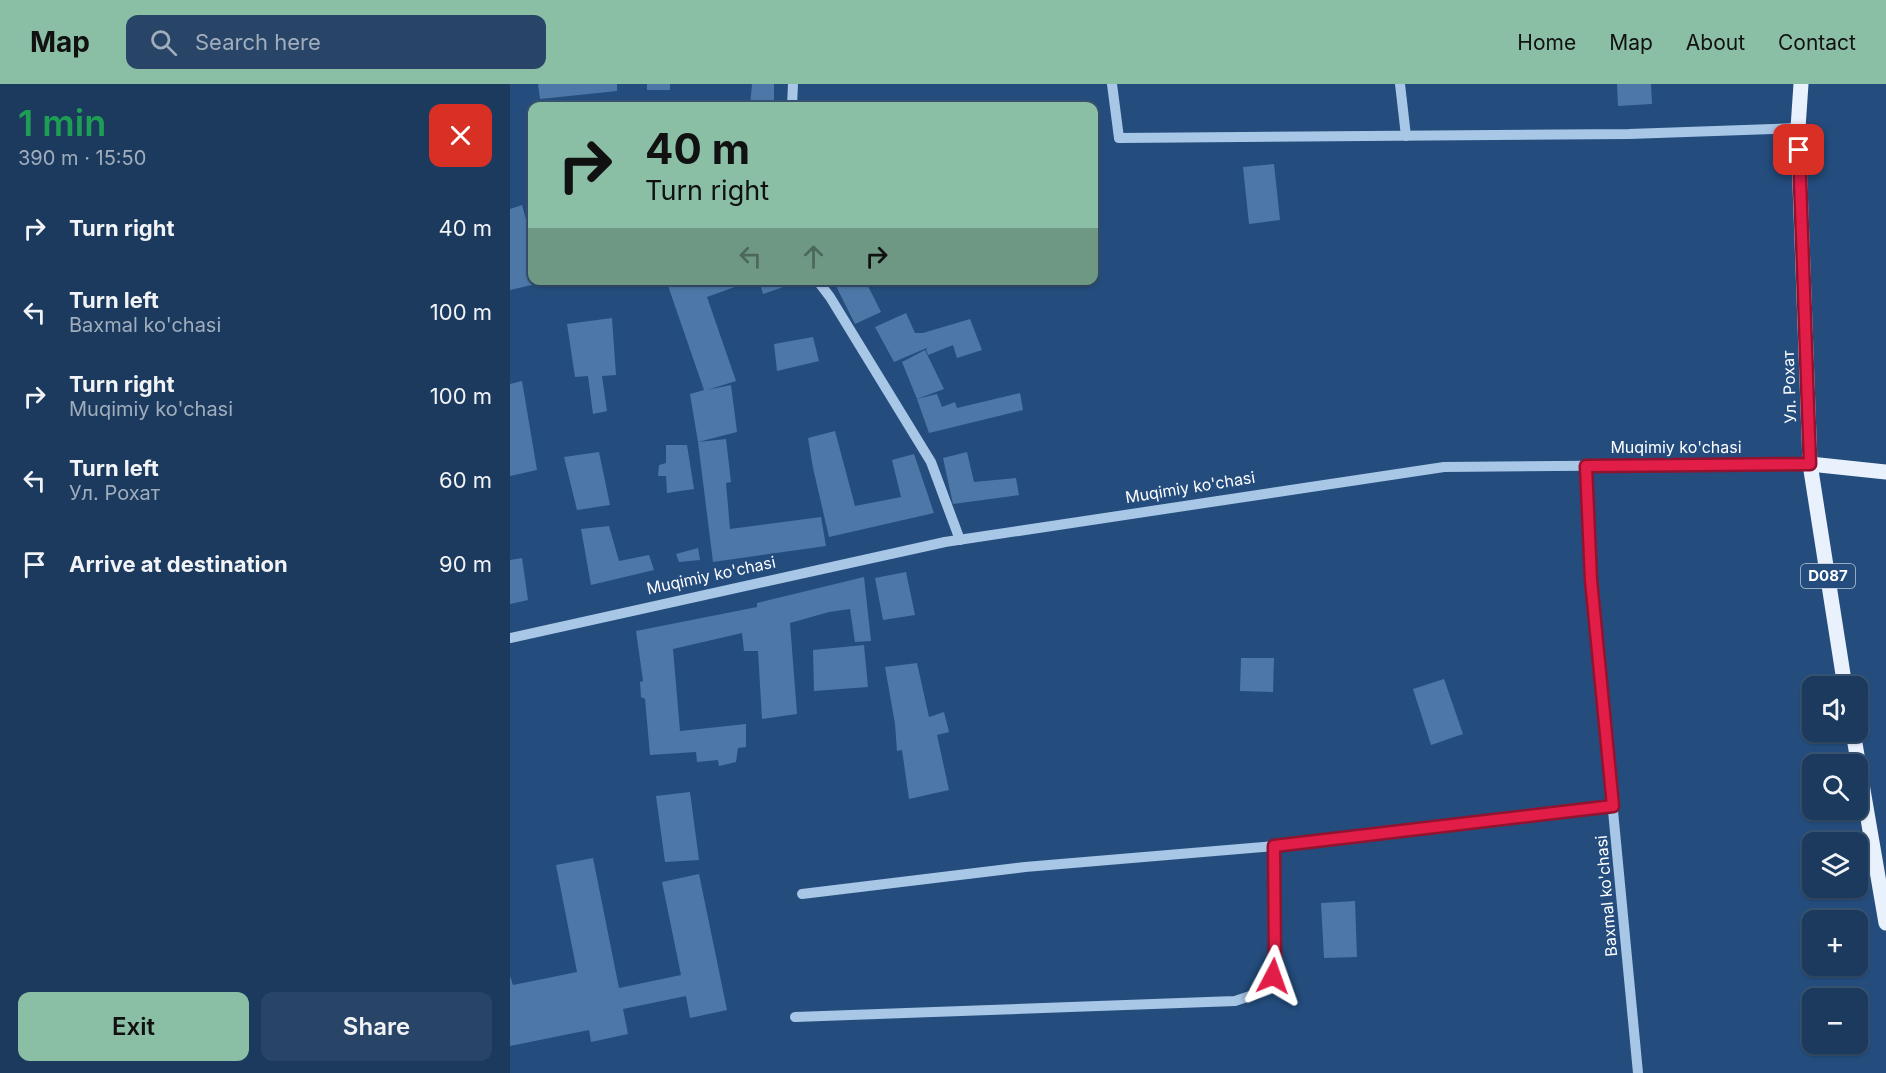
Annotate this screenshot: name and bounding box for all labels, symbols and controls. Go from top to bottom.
search box [126,15,546,69]
text: Map [30,25,90,59]
icon: search [147,26,180,59]
text: Search here [195,29,321,55]
text: Home [1517,30,1576,55]
text: Map [1609,30,1653,55]
text: About [1686,30,1745,55]
text: Contact [1778,30,1856,55]
text: 1 min [18,101,106,145]
button: close [429,104,492,167]
text: 40 m [645,123,750,174]
pin [1773,124,1824,175]
icon: right [546,126,624,204]
icon: arrive [1782,133,1815,166]
text: 390 m · 15:50 [18,146,146,170]
text: Turn right [645,174,769,207]
icon: right [18,212,51,245]
text: Turn right [69,215,175,241]
text: 40 m [438,215,492,241]
icon: left [734,240,767,273]
icon: ahead [797,240,830,273]
icon: right [860,240,893,273]
text: Turn left [69,287,159,313]
icon: left [18,296,51,329]
text: 100 m [430,299,492,325]
text: Baxmal ko'chasi [69,313,221,337]
street label: Ул. Рохат [1778,350,1800,424]
text: Turn right [69,371,175,397]
icon: right [18,380,51,413]
text: 100 m [430,383,492,409]
text: Muqimiy ko'chasi [69,397,233,421]
street label: Muqimiy ko'chasi [1610,437,1742,457]
text: Turn left [69,455,159,481]
icon: left [18,464,51,497]
text: 60 m [439,467,492,493]
street label: Muqimiy ko'chasi [1124,467,1256,507]
text: Ул. Рохат [69,481,160,505]
icon: arrive [18,548,51,581]
text: Arrive at destination [69,551,288,577]
text: 90 m [439,551,492,577]
street label: Muqimiy ko'chasi [645,552,777,598]
road number: D087 [1801,564,1855,588]
map controls [1802,676,1868,1054]
button: sound [1802,676,1868,742]
button: search [1802,754,1868,820]
button: layers [1802,832,1868,898]
street label: Baxmal ko'chasi [1591,834,1621,958]
button: + [1802,910,1868,976]
position arrow [1241,944,1305,1008]
button: − [1802,988,1868,1054]
button: Exit [18,992,249,1061]
button: Share [261,992,492,1061]

